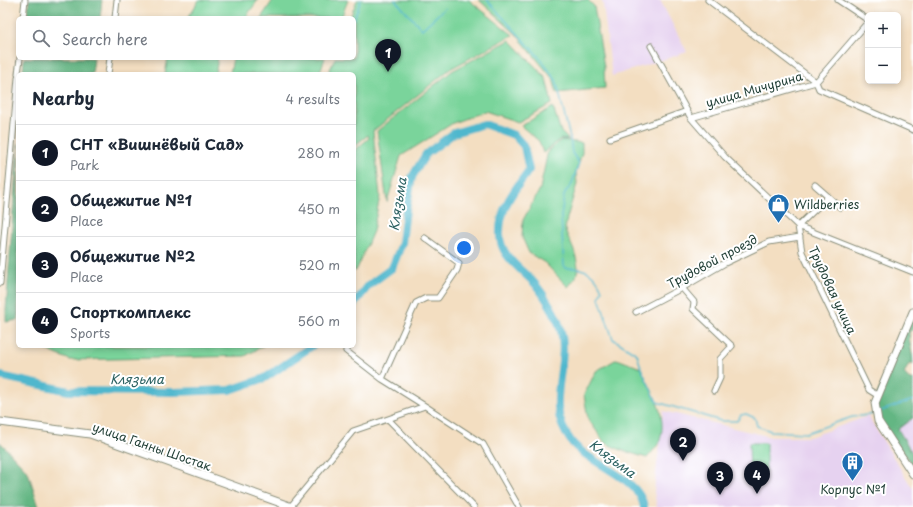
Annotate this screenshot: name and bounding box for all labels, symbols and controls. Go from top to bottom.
map controls [865,12,901,84]
button: + [865,12,901,48]
search box [16,16,356,60]
icon: search [30,27,52,49]
text: Search here [62,27,148,50]
pin: 1 [375,39,401,72]
button: − [865,48,901,84]
street label: улица Мичурина [703,66,805,111]
text: Nearby [32,85,94,111]
text: 4 results [286,89,340,108]
text: СНТ «Вишнёвый Сад» [70,132,244,155]
text: 1 [42,143,48,162]
text: 280 m [298,143,340,162]
text: Park [70,155,99,174]
water label: Клязьма [383,175,411,232]
text: Общежитие №1 [70,188,192,211]
shop icon: Wildberries [765,191,791,224]
place label: Wildberries [794,195,860,213]
text: 2 [40,199,50,218]
text: 450 m [298,199,340,218]
text: Place [70,211,103,230]
street label: Трудовой проезд [664,230,760,292]
your location [454,238,474,258]
street label: Трудовая улица [805,243,862,337]
text: Общежитие №2 [70,244,195,267]
text: 3 [41,255,49,274]
text: 520 m [298,255,340,274]
text: Place [70,267,103,286]
text: Спорткомплекс [70,300,191,323]
text: 4 [41,311,49,330]
text: 560 m [298,311,340,330]
text: Sports [70,323,110,342]
water label: Клязьма [110,369,165,388]
street label: улица Ганны Шостак [90,417,215,475]
pin: 2 [670,428,696,461]
water label: Клязьма [586,434,641,482]
building icon: Корпус №1 [840,449,866,482]
pin: 4 [744,461,770,494]
pin: 3 [707,462,733,495]
place label: Корпус №1 [820,480,886,498]

